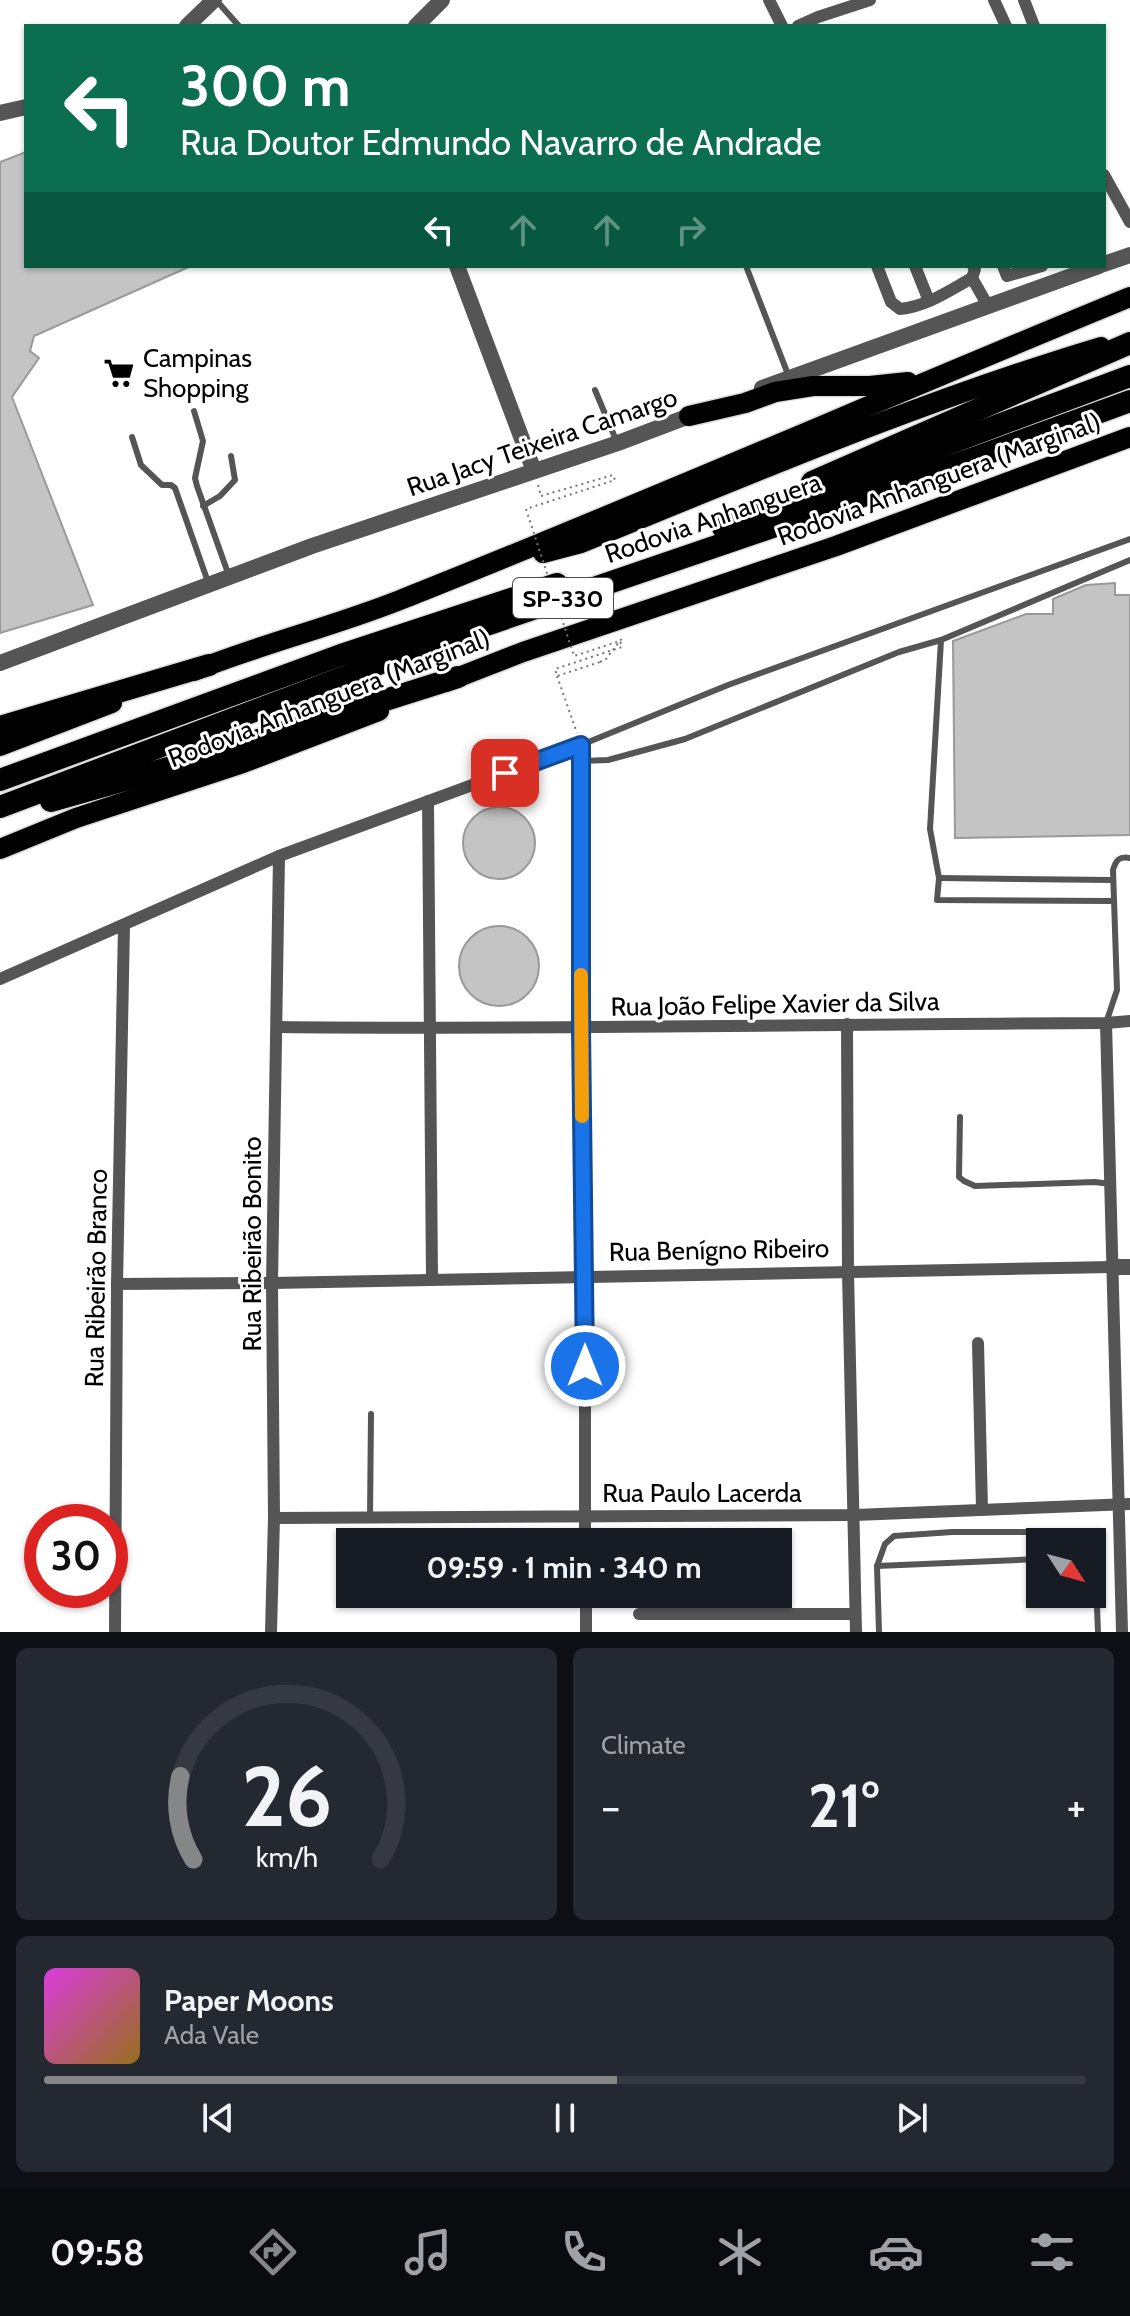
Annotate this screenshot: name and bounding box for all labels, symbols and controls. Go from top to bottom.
text: 300 m [180,52,351,120]
icon: left [48,56,152,160]
text: Rua Doutor Edmundo Navarro de Andrade [180,120,821,164]
icon: left [417,208,461,252]
icon: ahead [501,208,545,252]
icon: ahead [585,208,629,252]
icon: right [669,208,713,252]
place label: Campinas Shopping [143,342,252,404]
supermarket icon: Campinas Shopping [102,356,136,390]
street label: Rua Jacy Teixeira Camargo [403,381,681,503]
street label: Rodovia Anhanguera (Marginal) [773,405,1105,553]
street label: Rodovia Anhanguera [601,466,826,570]
road number: SP-330 [513,578,613,618]
street label: Rodovia Anhanguera (Marginal) [164,622,494,774]
pin [471,739,539,807]
icon: arrive [483,751,527,795]
street label: Rua João Felipe Xavier da Silva [610,985,940,1023]
street label: Rua Ribeirão Bonito [236,1136,268,1352]
street label: Rua Ribeirão Branco [78,1168,114,1388]
street label: Rua Benígno Ribeiro [609,1232,829,1268]
position arrow [543,1324,627,1408]
street label: Rua Paulo Lacerda [602,1477,802,1509]
speed limit sign: 30 [24,1504,128,1608]
north arrow [1026,1528,1106,1608]
map controls [1026,1528,1106,1608]
text: 09:59 · 1 min · 340 m [426,1549,702,1586]
text: Climate [601,1729,686,1761]
text: 26 [241,1746,332,1847]
text: 21° [808,1769,879,1842]
text: − [601,1780,620,1833]
text: + [1067,1780,1086,1833]
text: km/h [255,1839,318,1874]
text: Paper Moons [164,1982,334,2019]
text: Ada Vale [164,2019,259,2051]
icon: previous [196,2096,240,2140]
icon: pause [543,2096,587,2140]
icon: next [890,2096,934,2140]
icon: directions [245,2224,301,2280]
icon: music [400,2224,456,2280]
icon: phone [556,2224,612,2280]
icon: climate [712,2224,768,2280]
icon: car [868,2224,924,2280]
icon: filters [1024,2224,1080,2280]
text: 09:58 [50,2230,145,2274]

